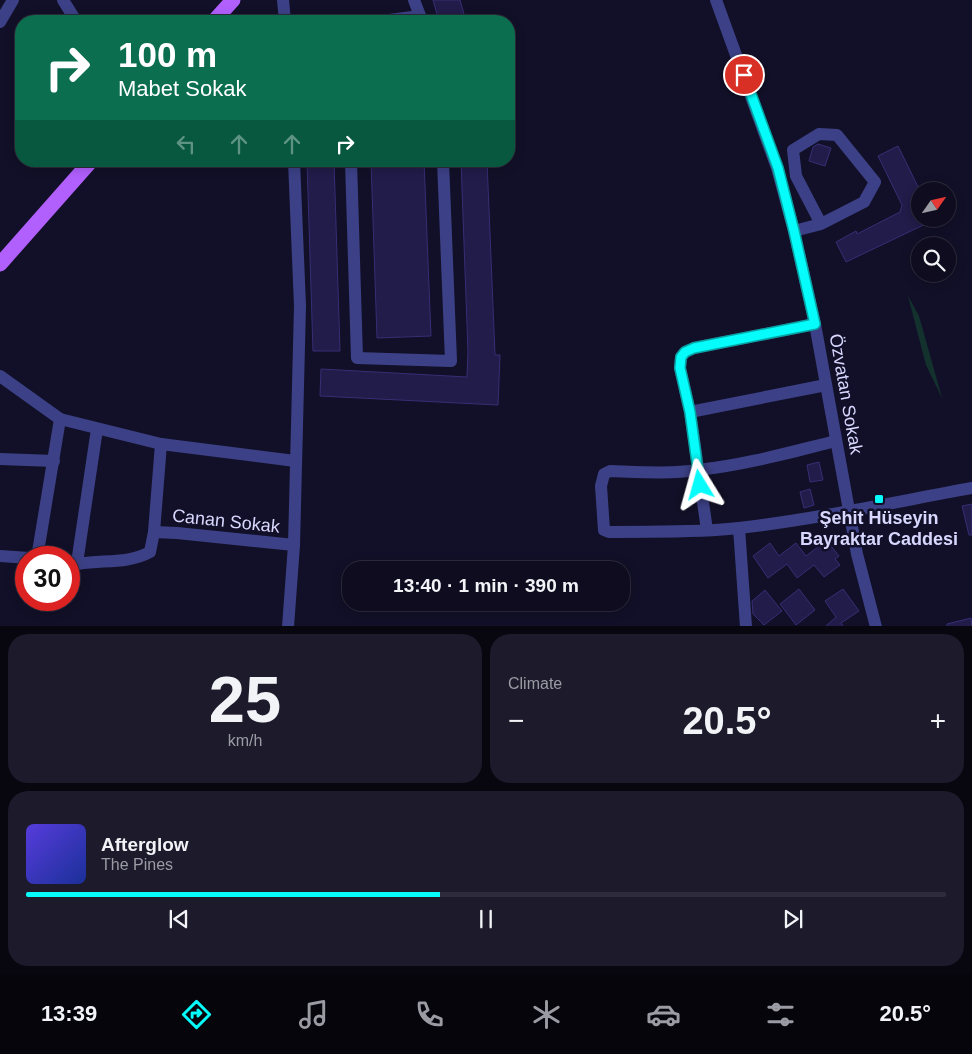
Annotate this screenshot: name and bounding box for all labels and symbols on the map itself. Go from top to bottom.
pin [723,54,765,96]
north arrow [911,182,956,228]
street label: Özvatan Sokak [826,332,867,457]
position arrow [673,458,725,510]
marker: Şehit Hüseyin Bayraktar Caddesi [873,493,885,505]
street label: Canan Sokak [171,505,282,537]
place label: Şehit Hüseyin Bayraktar Caddesi [800,508,958,549]
speed limit sign: 30 [15,546,80,611]

